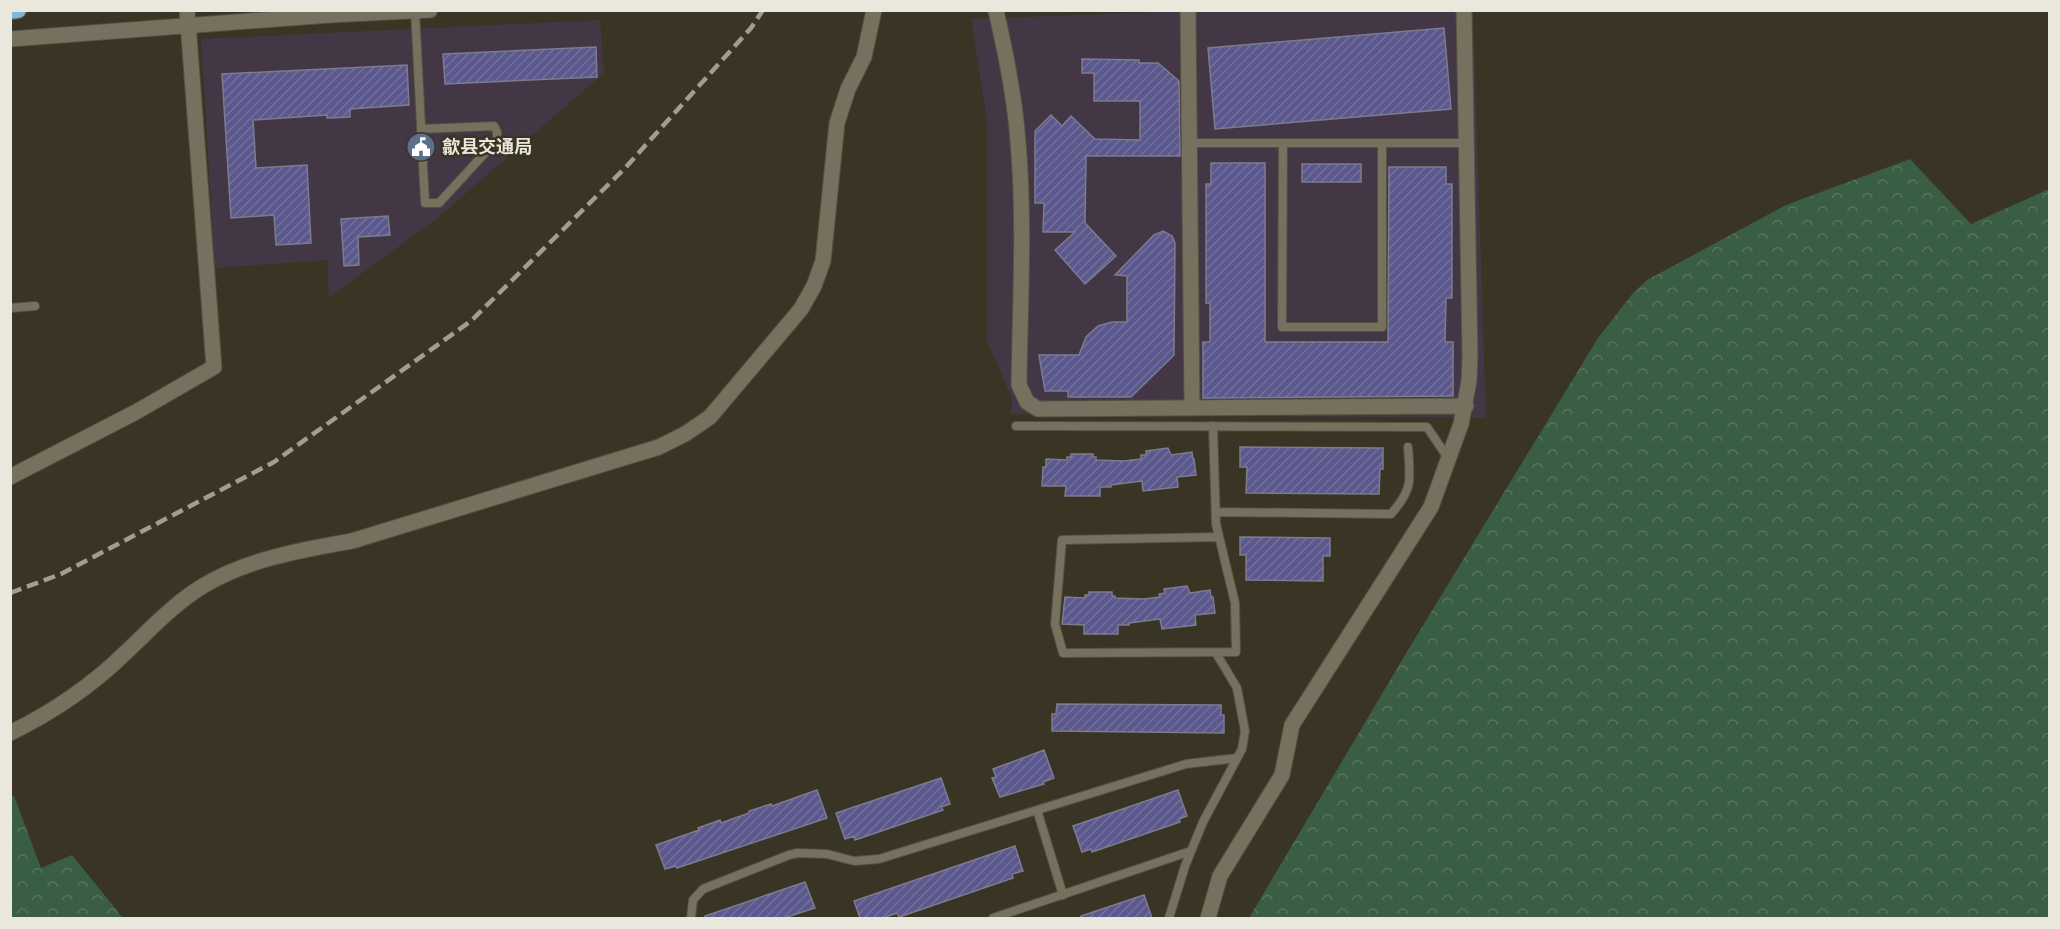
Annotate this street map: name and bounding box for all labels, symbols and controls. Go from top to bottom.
public building icon: 歙县交通局 [405,131,437,163]
place label: 歙县交通局 [442,134,532,160]

